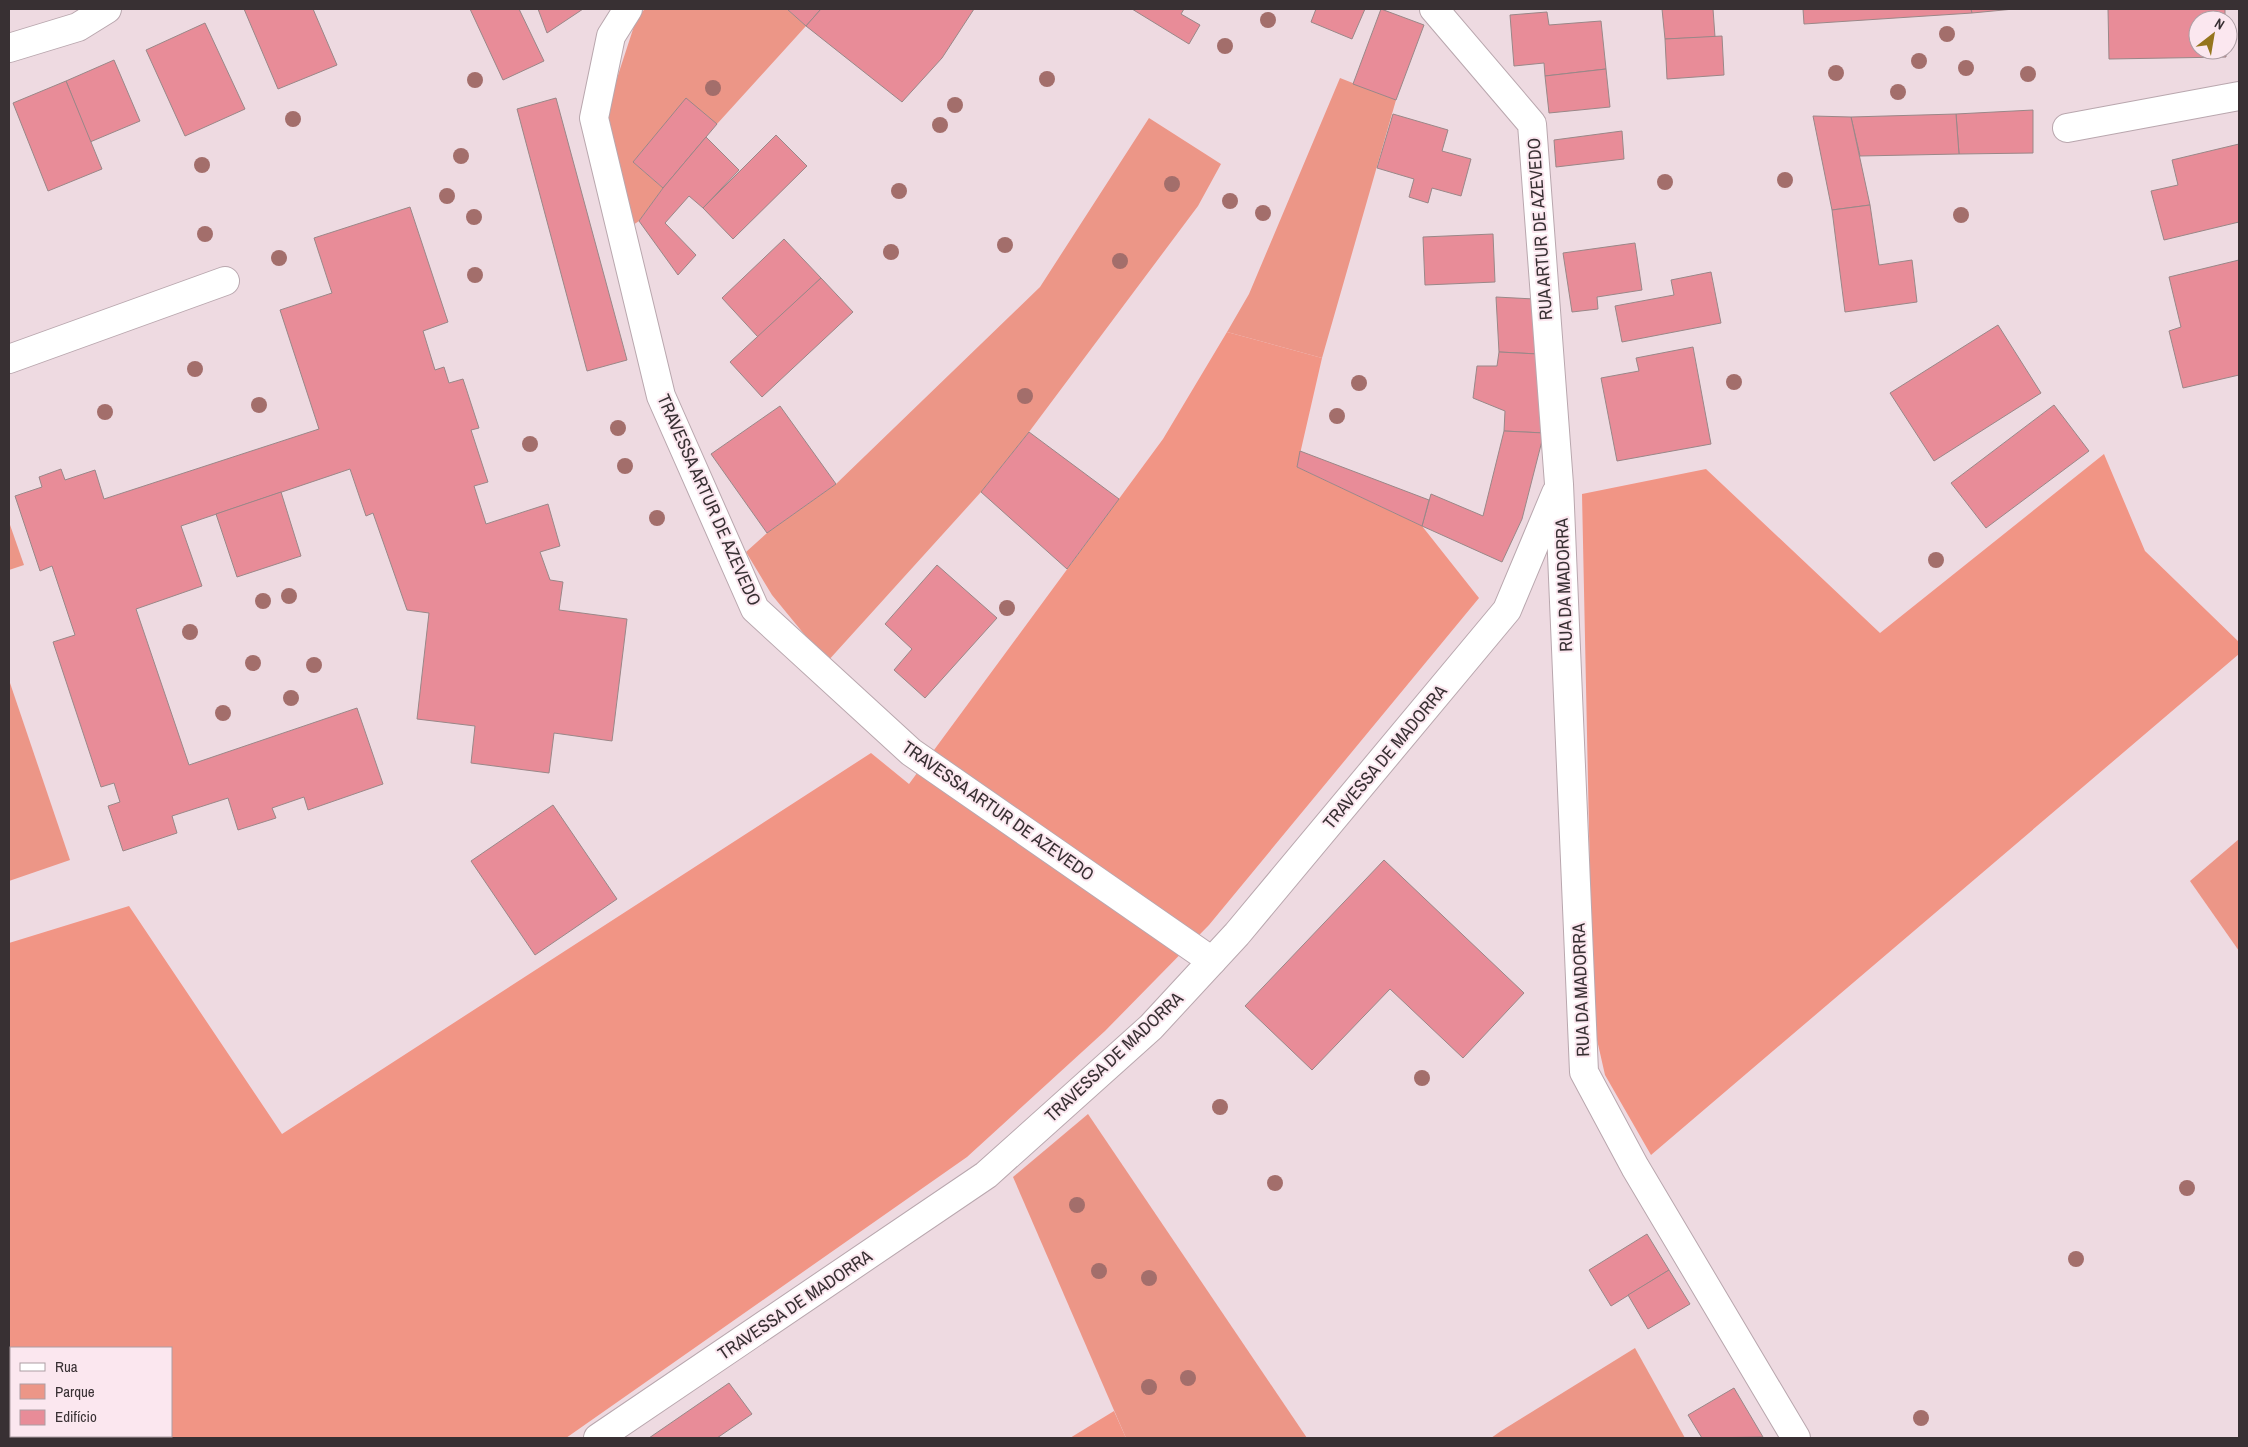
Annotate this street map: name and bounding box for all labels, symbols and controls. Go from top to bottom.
north arrow [2188,10,2238,60]
text: N [2212,14,2228,34]
street label: RUA ARTUR DE AZEVEDO [1521,137,1558,321]
street label: TRAVESSA ARTUR DE AZEVEDO [651,390,767,610]
street label: RUA DA MADORRA [1549,518,1578,652]
street label: TRAVESSA DE MADORRA [1317,679,1452,834]
street label: TRAVESSA ARTUR DE AZEVEDO [897,735,1099,887]
street label: RUA DA MADORRA [1566,923,1595,1057]
street label: TRAVESSA DE MADORRA [1039,986,1188,1128]
street label: TRAVESSA DE MADORRA [713,1244,877,1366]
legend [10,1347,172,1437]
text: Rua [55,1356,78,1377]
text: Parque [55,1381,95,1402]
text: Edifício [55,1406,97,1427]

